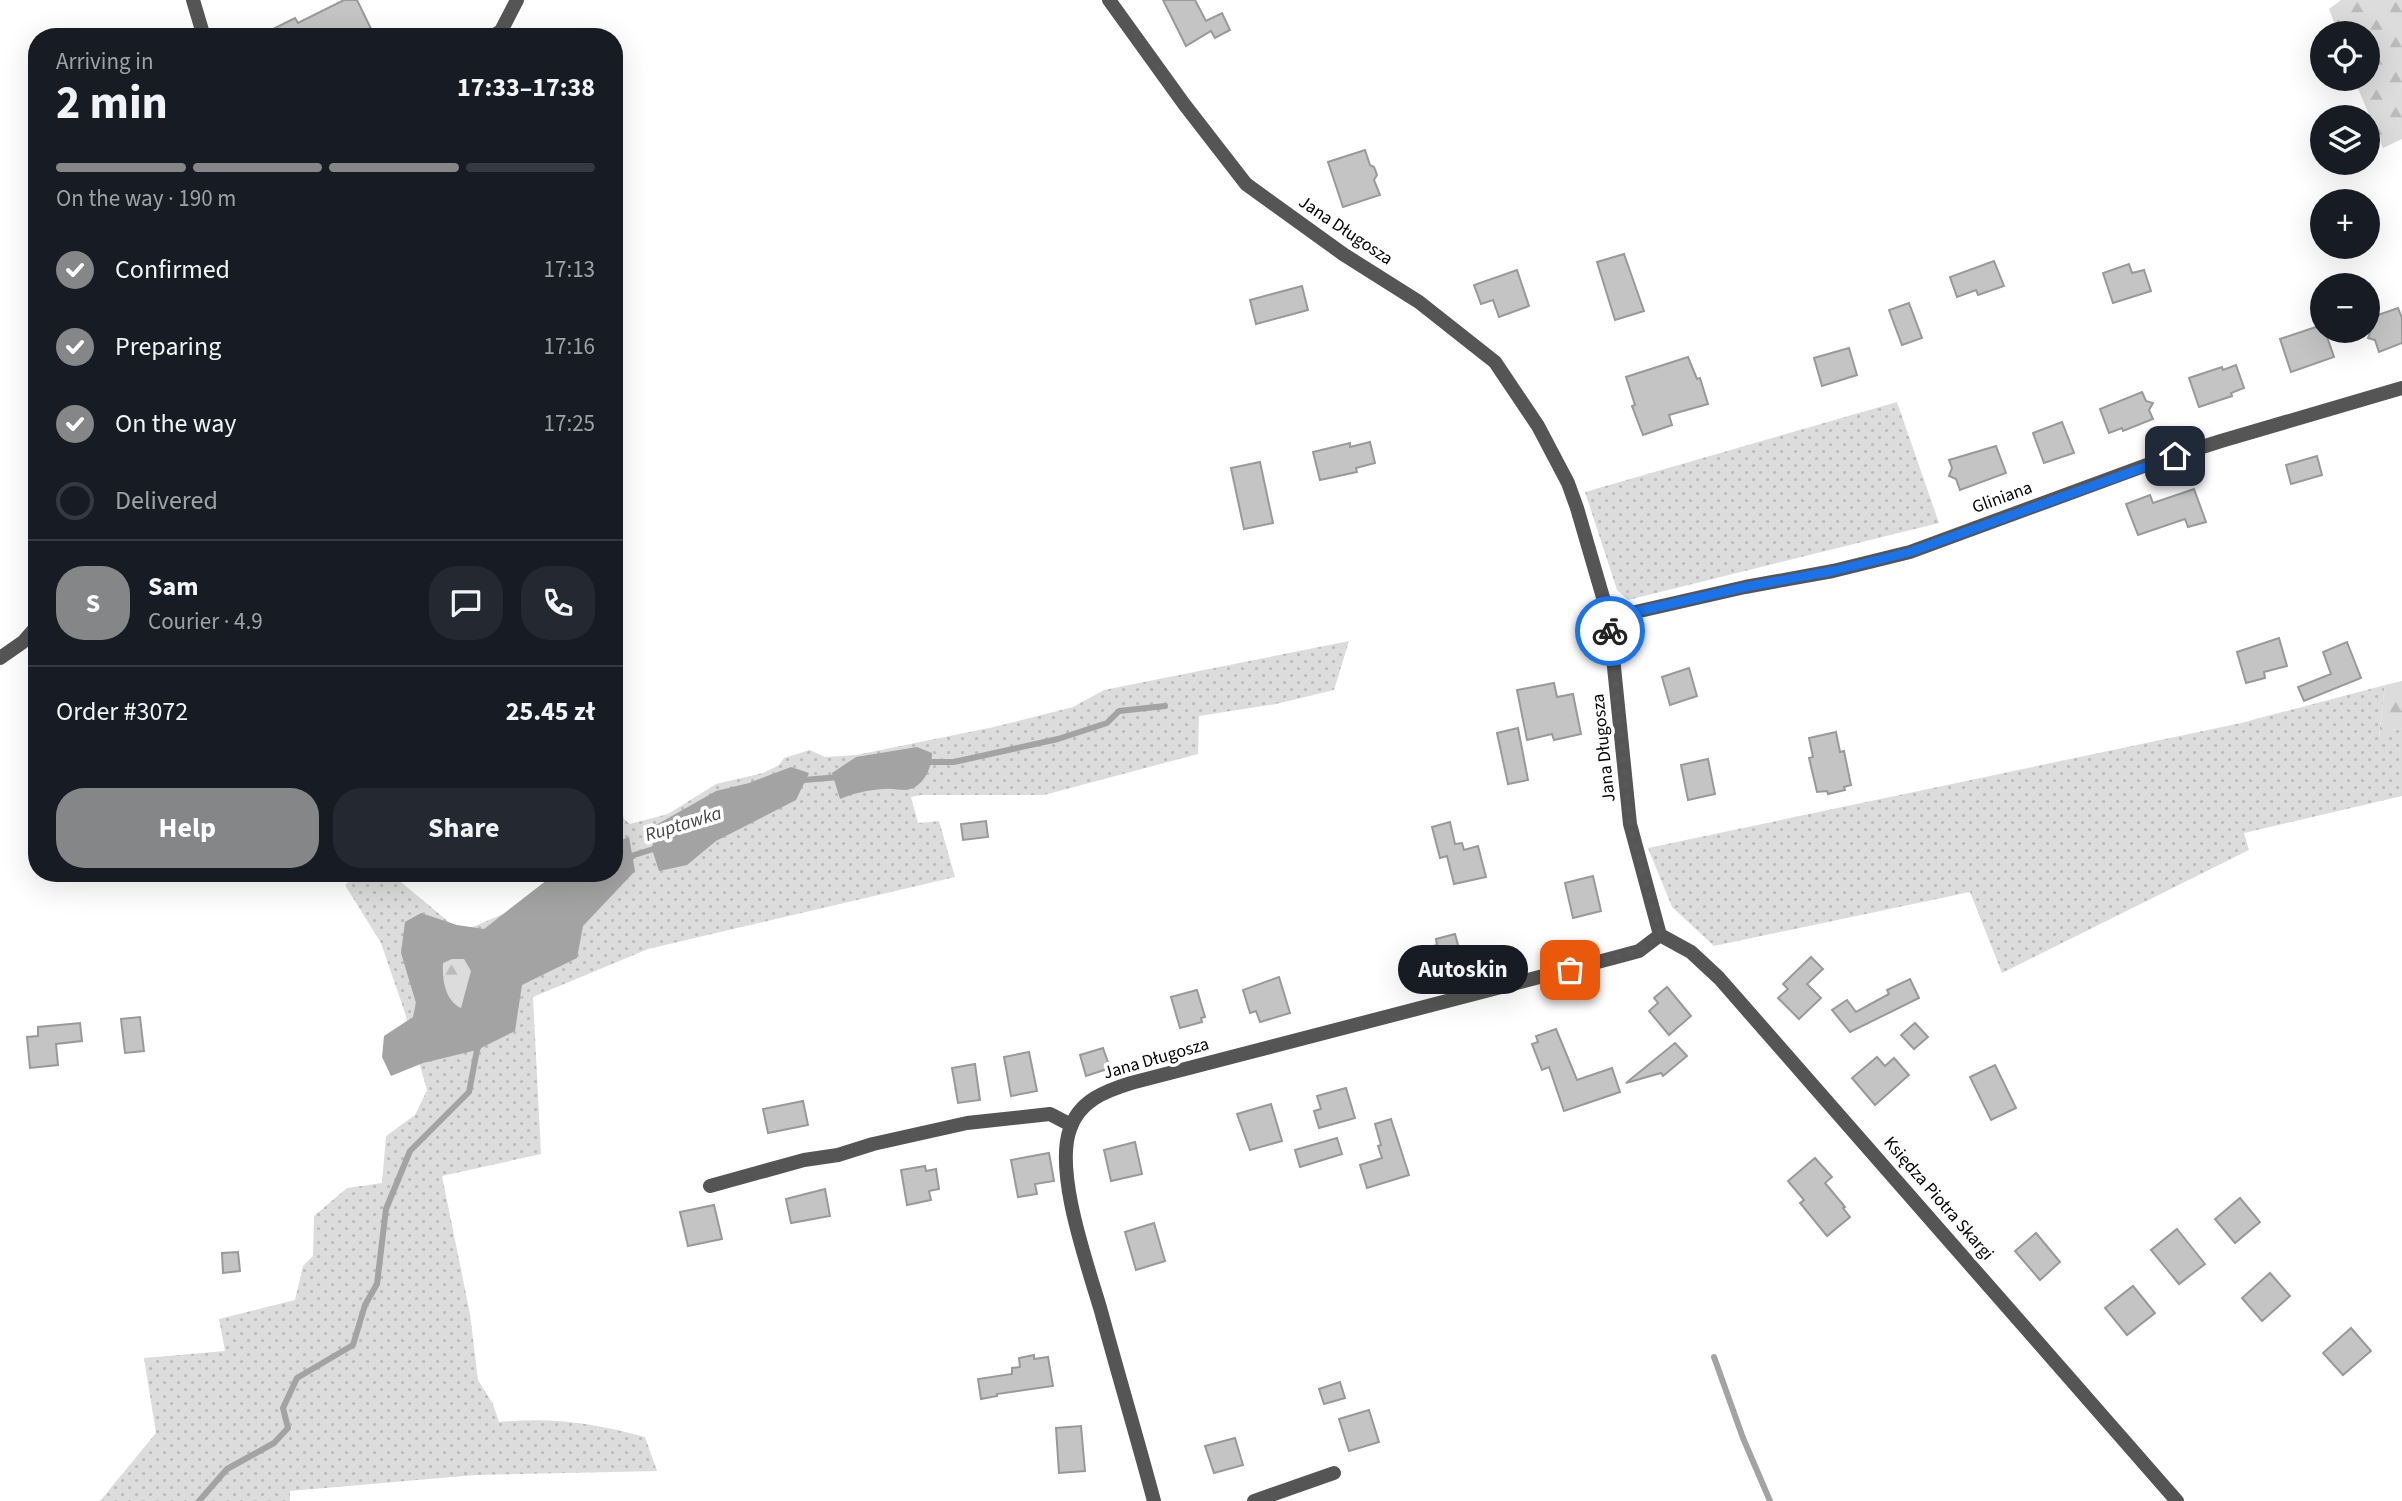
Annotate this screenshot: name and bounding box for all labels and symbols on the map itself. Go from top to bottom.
street label: Jana Długosza [1294,190,1398,271]
pin [2145,426,2205,486]
street label: Gliniana [1969,475,2036,520]
courier [1575,596,1645,666]
street label: Jana Długosza [1585,693,1622,803]
water label: Ruptawka [642,800,725,849]
pin [1540,940,1600,1000]
callout: Autoskin [1398,946,1528,995]
street label: Jana Długosza [1100,1031,1212,1085]
street label: Księdza Piotra Skargi [1878,1131,2000,1266]

